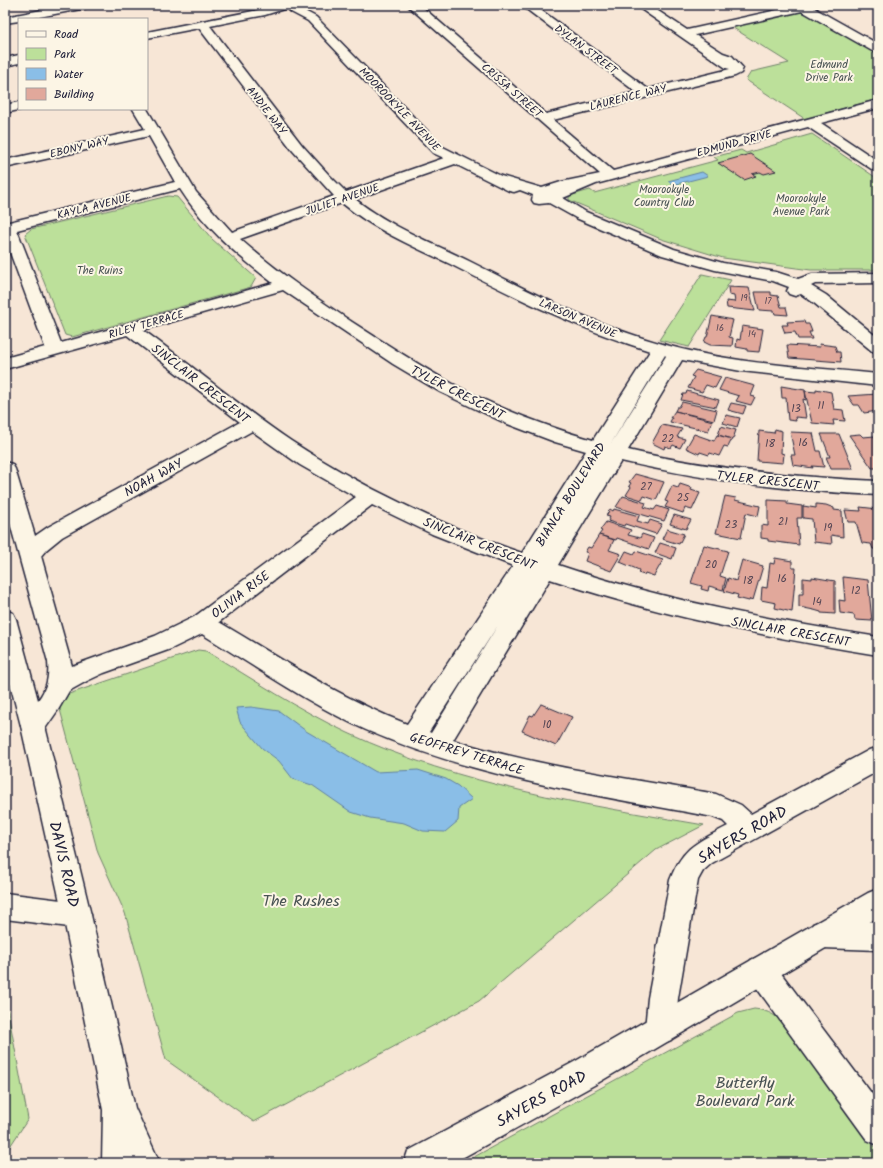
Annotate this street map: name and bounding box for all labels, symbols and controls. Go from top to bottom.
legend [18,18,148,110]
street label: DYLAN STREET [550,20,622,80]
text: Road [54,25,79,44]
text: Park [54,45,76,64]
park label: Edmund Drive Park [805,56,853,87]
street label: CRISSA STREET [477,59,547,123]
street label: MOOROOKYLE AVENUE [354,63,445,156]
text: Water [54,65,84,84]
street label: LAURENCE WAY [588,80,669,116]
street label: ANDIE WAY [242,83,291,139]
text: Building [54,85,94,104]
street label: EDMUND DRIVE [695,125,774,163]
street label: EBONY WAY [48,132,111,163]
street label: JULIET AVENUE [303,179,382,221]
park label: Moorookyle Country Club [634,181,694,212]
street label: KAYLA AVENUE [55,189,134,225]
park label: Moorookyle Avenue Park [773,190,830,221]
park label: The Ruins [77,262,123,280]
house number: 19 [740,291,748,306]
street label: LARSON AVENUE [536,294,620,344]
house number: 17 [765,294,772,309]
street label: RILEY TERRACE [106,305,187,344]
house number: 16 [716,321,724,336]
house number: 14 [748,327,756,342]
street label: SINCLAIR CRESCENT [146,339,255,430]
street label: TYLER CRESCENT [407,361,509,427]
house number: 11 [818,397,824,415]
house number: 13 [791,400,801,418]
house number: 22 [662,430,674,448]
house number: 16 [798,434,808,452]
house number: 18 [765,435,775,453]
street label: BIANCA BOULEVARD [531,439,612,551]
street label: NOAH WAY [121,453,187,503]
street label: TYLER CRESCENT [716,466,821,497]
house number: 27 [640,478,653,496]
house number: 25 [677,489,690,507]
street label: SINCLAIR CRESCENT [420,512,540,577]
house number: 21 [778,513,788,531]
house number: 23 [725,516,737,534]
house number: 19 [824,519,833,537]
house number: 20 [705,556,717,574]
street label: OLIVIA RISE [207,566,275,624]
house number: 16 [777,570,787,588]
house number: 18 [743,572,753,590]
house number: 12 [851,582,861,600]
house number: 14 [812,593,822,611]
street label: SINCLAIR CRESCENT [730,612,853,653]
house number: 10 [543,716,552,734]
street label: GEOFFREY TERRACE [407,727,526,782]
street label: SAYERS ROAD [693,799,792,871]
street label: DAVIS ROAD [42,819,86,910]
park label: The Rushes [262,889,340,914]
street label: SAYERS ROAD [492,1064,592,1135]
park label: Butterfly Boulevard Park [695,1071,795,1114]

